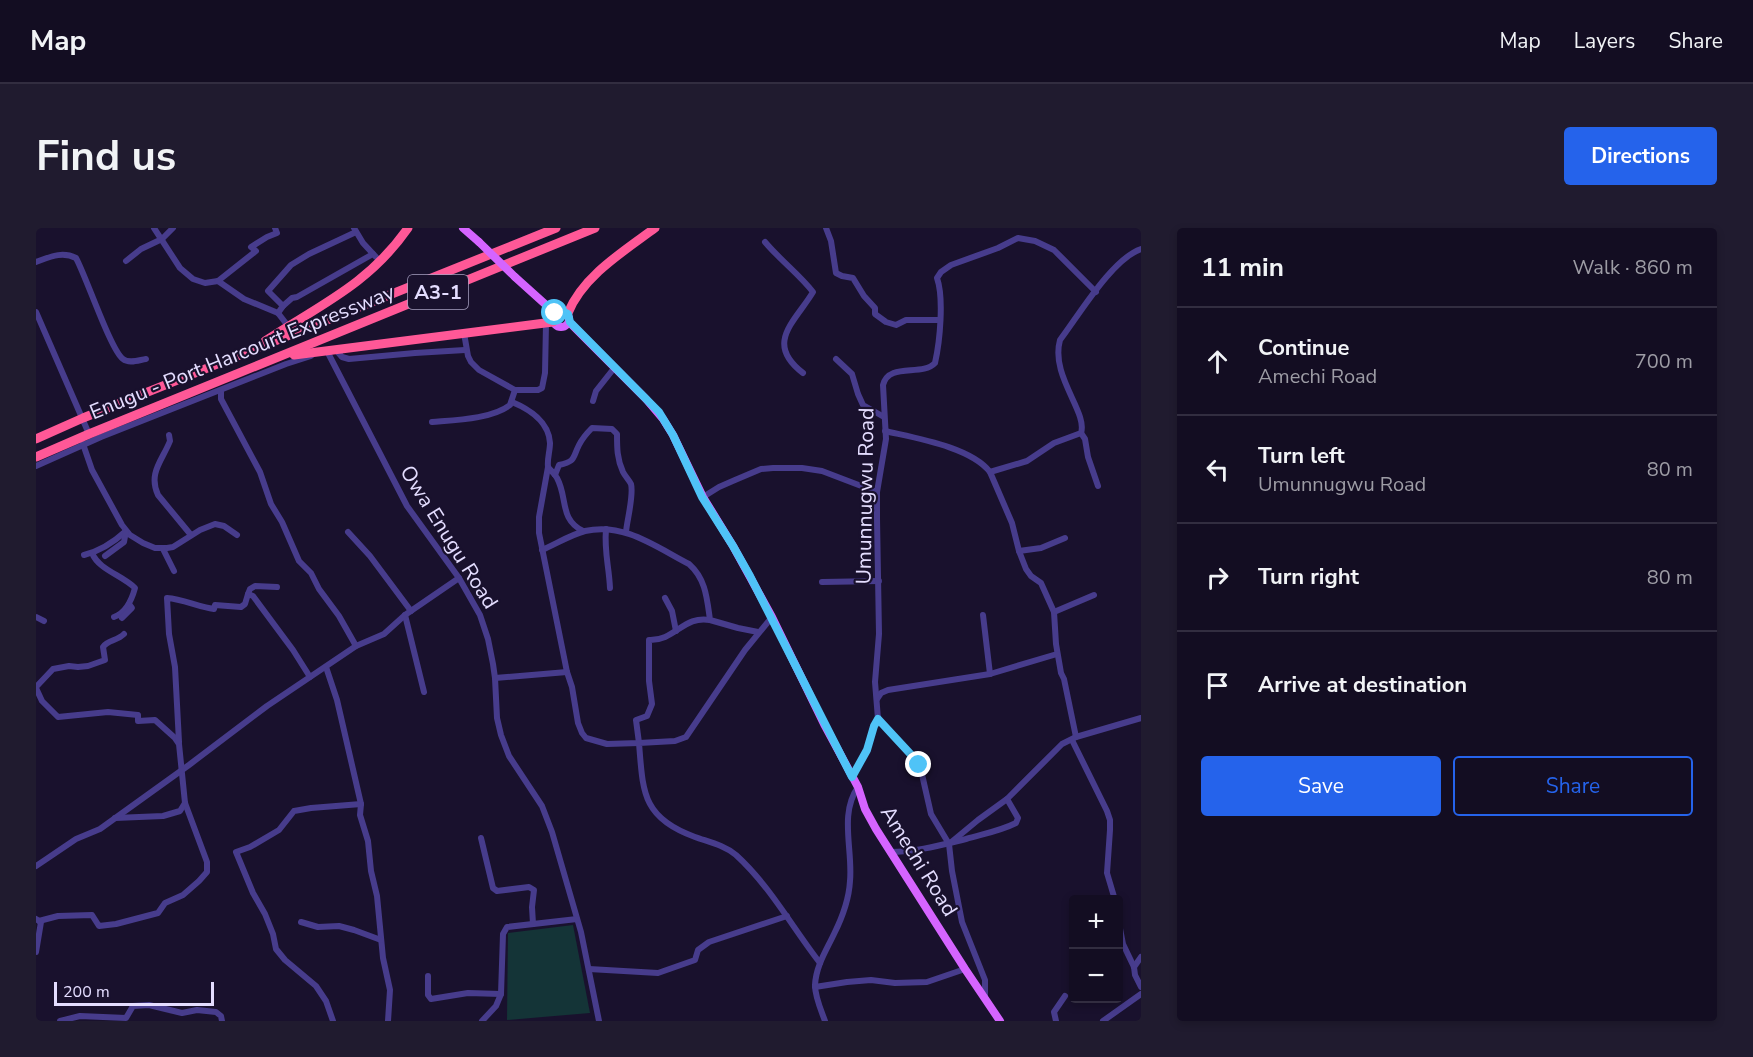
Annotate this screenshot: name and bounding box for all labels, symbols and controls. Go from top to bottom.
text: Map [30,22,86,60]
text: Map [1499,27,1541,55]
text: Layers [1574,27,1635,55]
text: Share [1668,27,1723,55]
button: Directions [1564,127,1717,185]
text: Find us [36,128,176,185]
text: 11 min [1201,250,1284,285]
text: Walk · 860 m [1573,254,1693,281]
road number: A3-1 [408,275,468,309]
street label: Enugu - Port Harcourt Expressway [85,278,399,426]
route start [541,299,567,325]
text: Continue [1258,333,1349,363]
icon: ahead [1201,345,1234,378]
text: 700 m [1635,348,1693,375]
text: Amechi Road [1258,363,1377,390]
street label: Umunnugwu Road [849,407,881,585]
text: Turn left [1258,441,1345,471]
icon: left [1201,453,1234,486]
text: 80 m [1647,456,1693,483]
street label: Owa Enugu Road [394,460,504,614]
text: Umunnugwu Road [1258,471,1426,498]
icon: right [1201,561,1234,594]
text: Turn right [1258,562,1359,592]
text: 80 m [1647,564,1693,591]
icon: arrive [1201,669,1234,702]
text: Arrive at destination [1258,670,1467,700]
route end [905,751,931,777]
button: Save [1201,756,1441,816]
button: Share [1453,756,1693,816]
street label: Amechi Road [874,800,964,922]
map controls [1069,895,1123,1003]
button: + [1069,895,1123,949]
button: − [1069,949,1123,1003]
scale bar [54,979,214,1006]
text: 200 m [63,981,110,1003]

